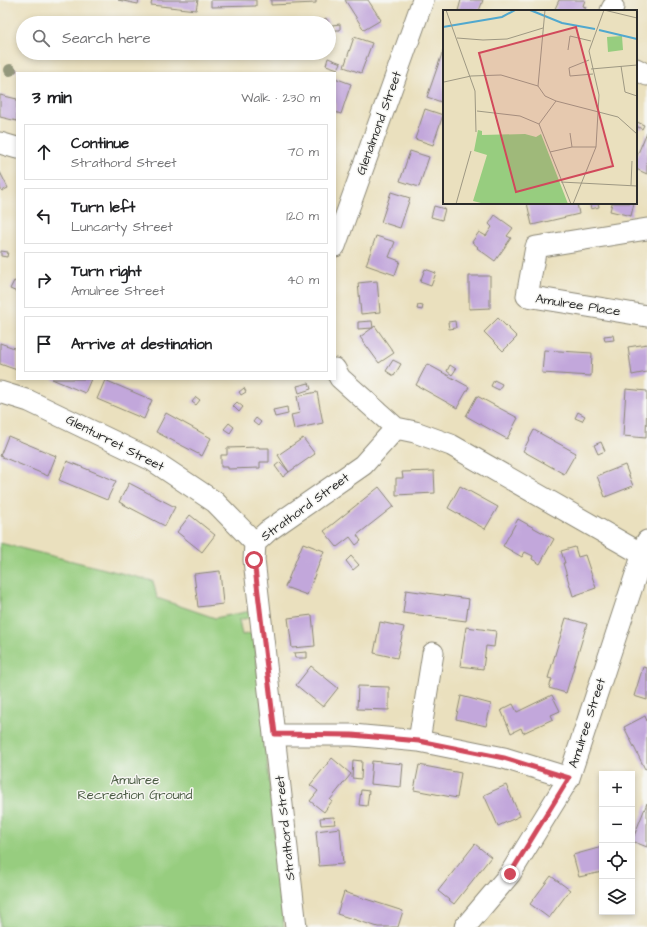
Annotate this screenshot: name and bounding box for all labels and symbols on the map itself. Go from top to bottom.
inset map [443,10,637,204]
street label: Glenalmond Street [352,68,406,177]
street label: Amulree Place [534,289,622,321]
street label: Glenturret Street [63,410,168,476]
street label: Strathord Street [257,468,354,545]
route start [245,551,263,569]
street label: Amulree Street [564,675,610,770]
park label: Amulree Recreation Ground [78,771,193,804]
street label: Strathord Street [270,774,299,881]
route end [501,865,519,883]

